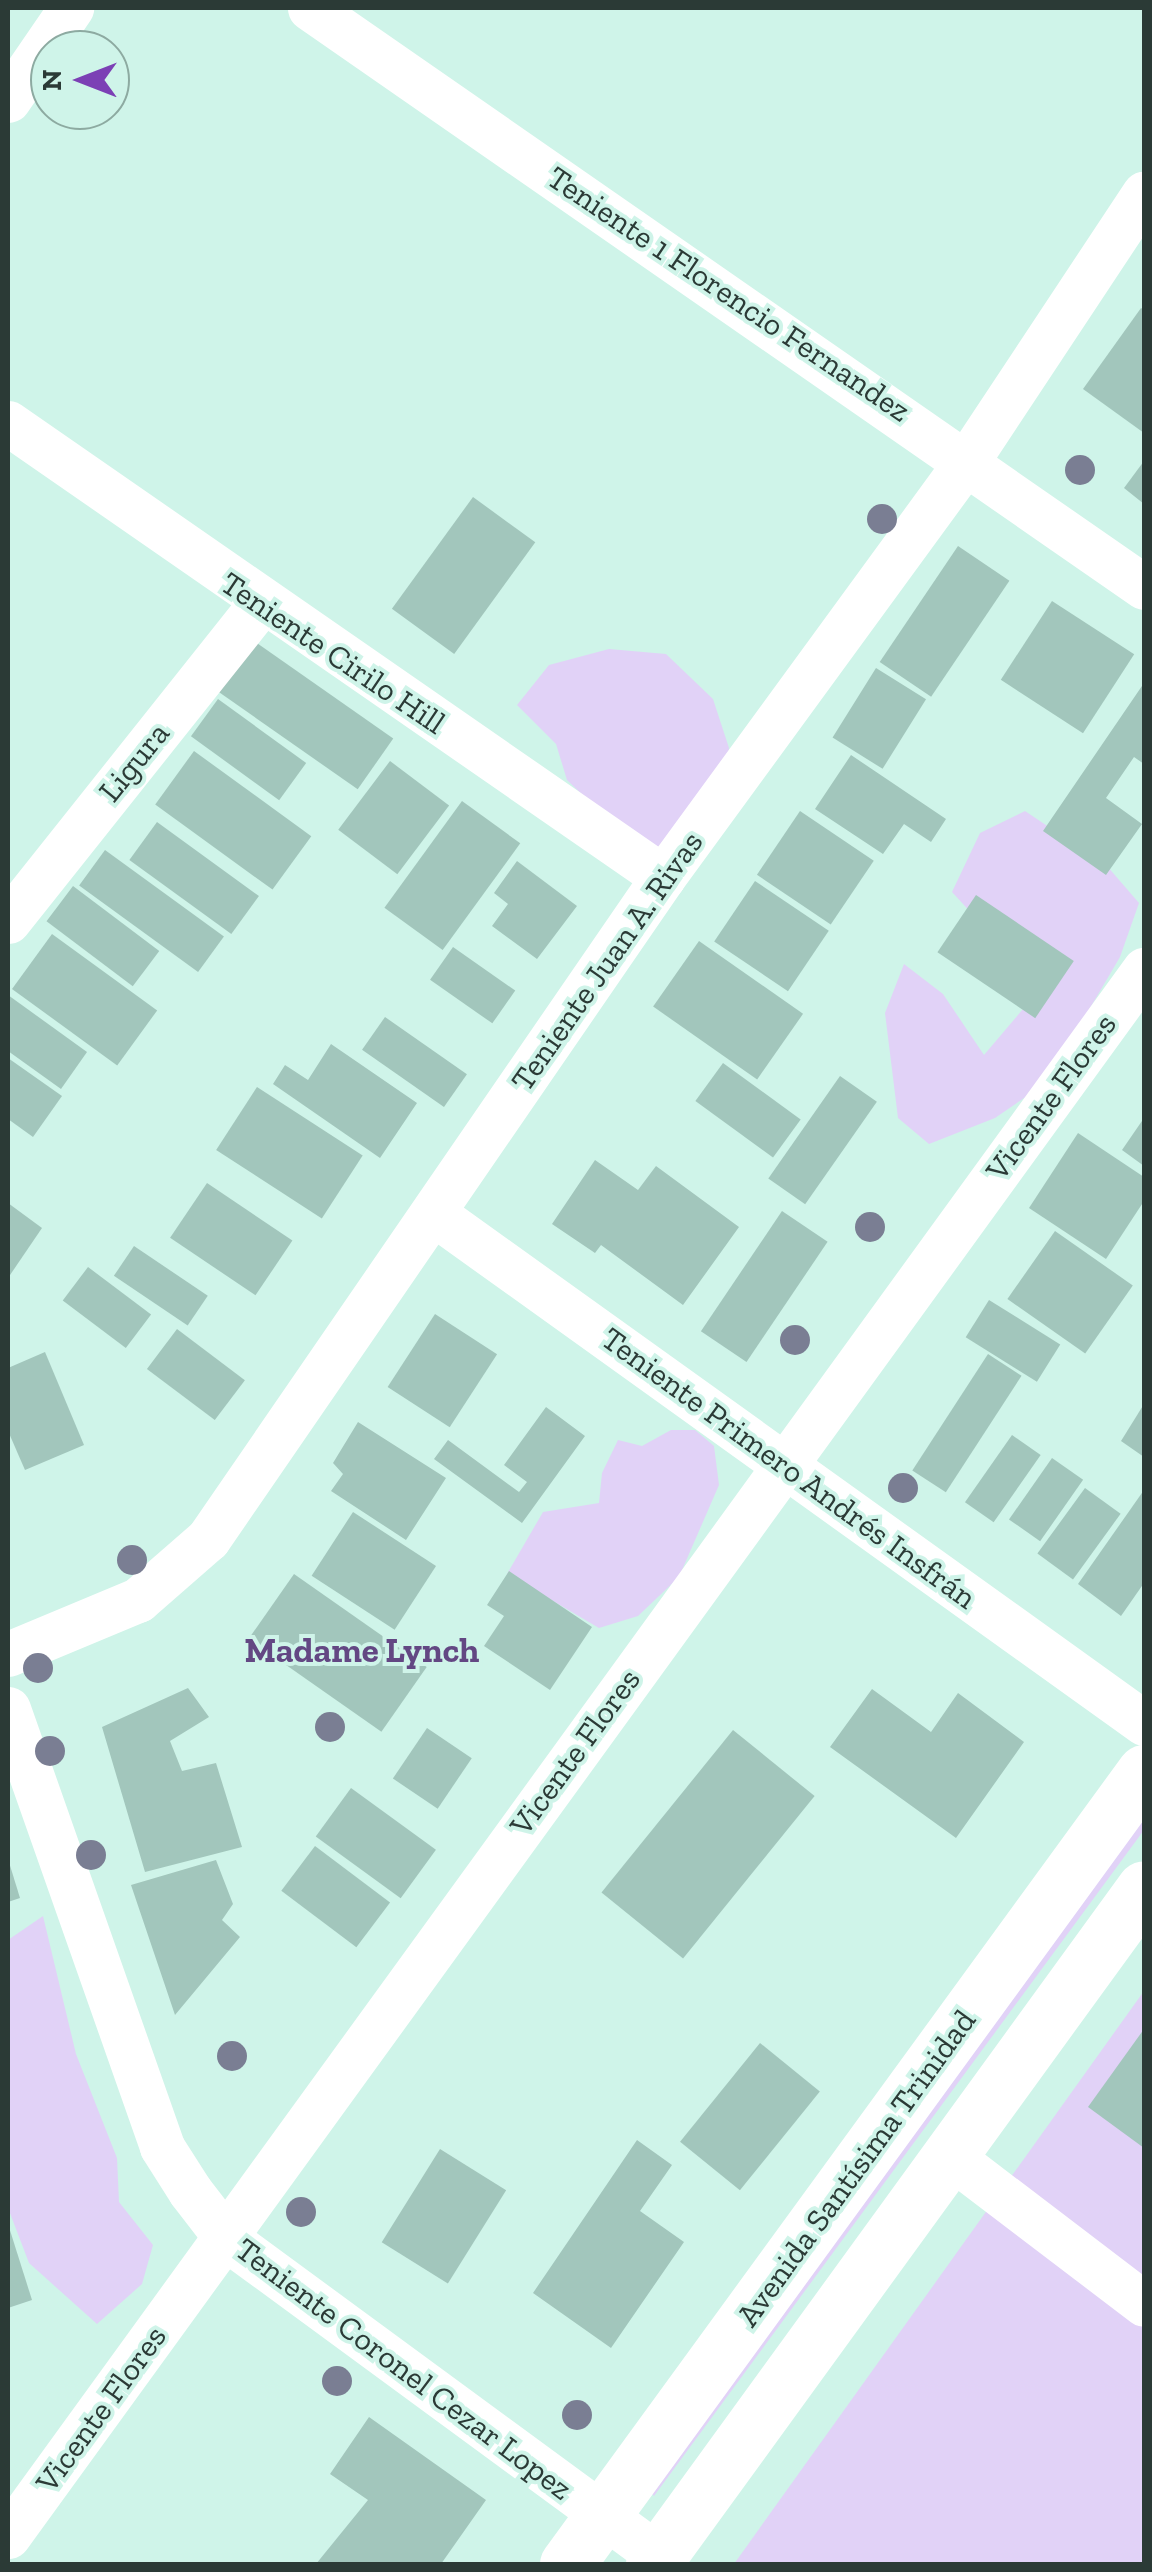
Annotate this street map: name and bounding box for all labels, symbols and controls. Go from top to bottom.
north arrow [30,30,130,130]
text: N [35,69,68,91]
street label: Teniente 1 Florencio Fernandez [540,158,918,430]
street label: Teniente Cirilo Hill [214,564,452,742]
street label: Ligura [91,715,177,809]
street label: Teniente Juan A. Rivas [503,823,711,1099]
street label: Vicente Flores [978,1006,1124,1188]
street label: Teniente Primero Andrés Insfrán [594,1319,984,1617]
district label: Madame Lynch [245,1629,479,1671]
street label: Vicente Flores [502,1661,648,1843]
street label: Avenida Santísima Trinidad [728,2002,984,2334]
street label: Teniente Coronel Cezar Lopez [228,2230,580,2508]
street label: Vicente Flores [28,2318,174,2500]

